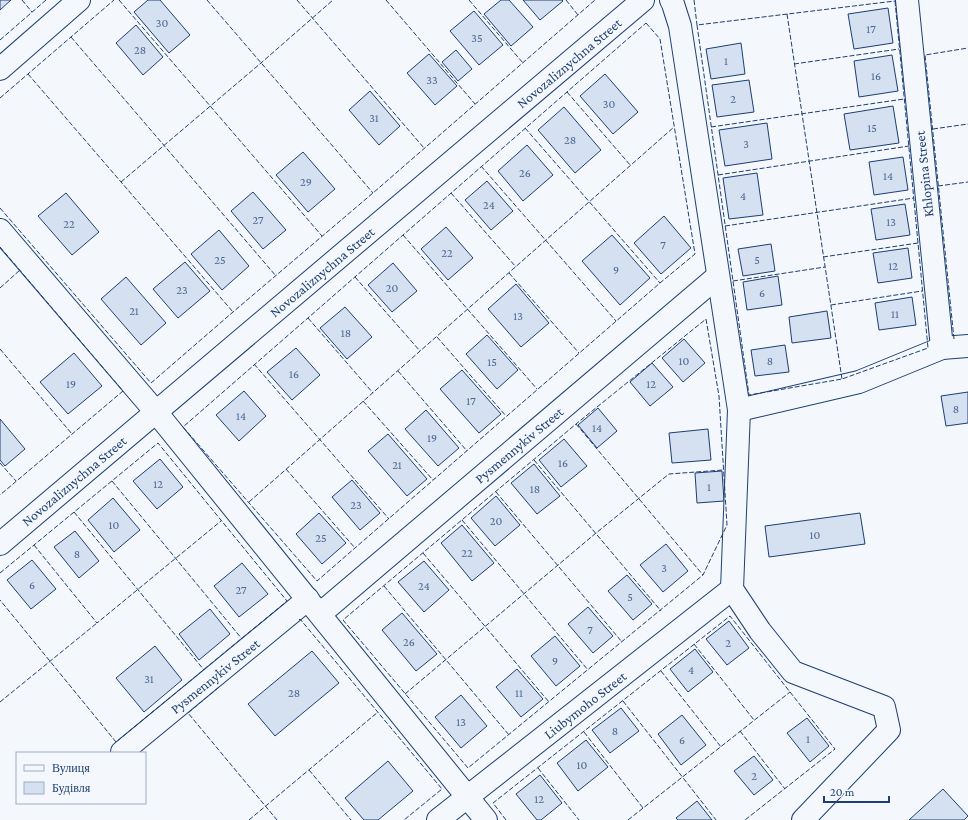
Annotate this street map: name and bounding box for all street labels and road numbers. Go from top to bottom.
street label: Novozaliznychna Street [513,14,625,111]
street label: Khlopina Street [911,130,936,218]
street label: Novozaliznychna Street [266,223,378,320]
street label: Pysmennykiv Street [472,403,567,486]
street label: Novozaliznychna Street [18,432,130,529]
street label: Pysmennykiv Street [167,635,263,717]
street label: Liubymoho Street [541,668,630,742]

